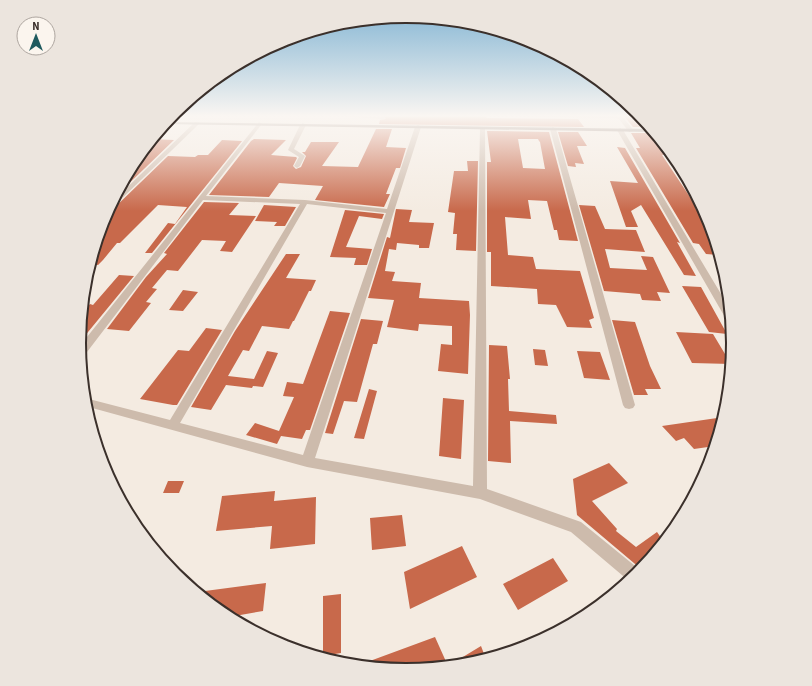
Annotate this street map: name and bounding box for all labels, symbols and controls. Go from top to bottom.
north arrow [16,16,56,56]
text: N [32,19,40,34]

